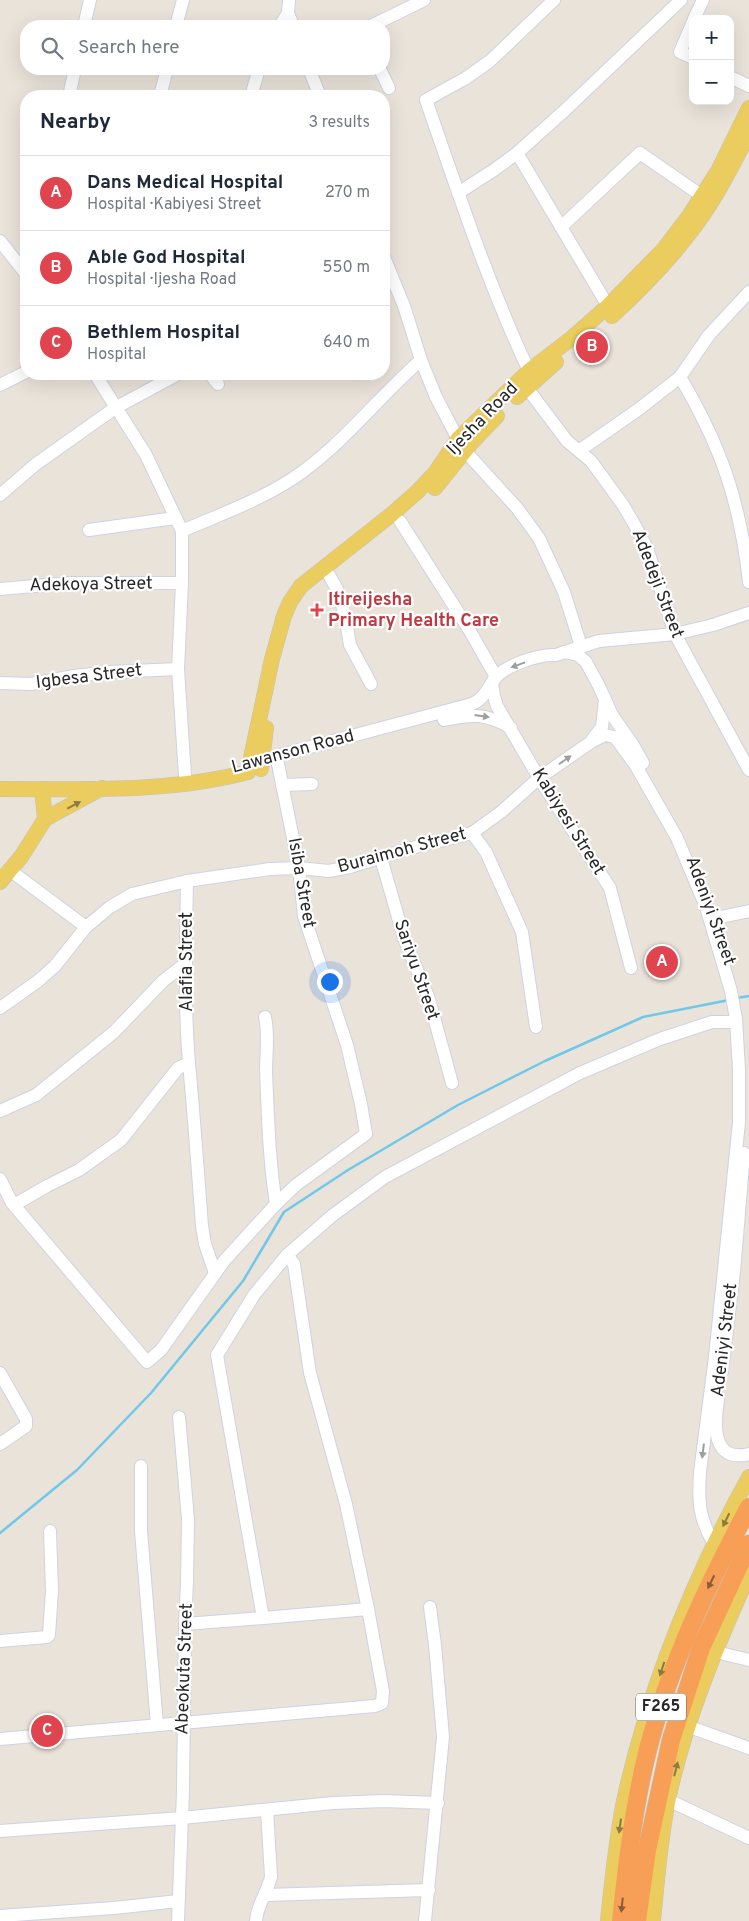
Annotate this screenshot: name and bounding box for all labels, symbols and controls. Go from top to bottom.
map controls [689,15,734,105]
button: + [689,15,734,60]
search box [20,20,390,75]
icon: search [38,34,66,62]
text: Search here [78,36,180,60]
button: − [689,60,734,105]
text: Nearby [40,109,111,136]
text: 3 results [308,113,370,133]
text: Dans Medical Hospital [87,171,283,195]
text: A [50,183,62,203]
text: 270 m [325,183,370,203]
text: Hospital · Kabiyesi Street [87,195,262,215]
text: Able God Hospital [87,246,245,270]
text: B [50,258,62,278]
text: 550 m [323,258,370,278]
text: Hospital · Ijesha Road [87,270,236,290]
text: Bethlem Hospital [87,321,240,345]
pin: B [576,328,608,366]
text: C [51,333,61,353]
text: 640 m [323,333,370,353]
text: Hospital [87,345,146,365]
street label: Ijesha Road [442,377,524,461]
street label: Adedeji Street [626,526,688,642]
street label: Adekoya Street [29,572,153,598]
place label: Itireijesha Primary Health Care [328,589,499,633]
marker: Itireijesha Primary Health Care [310,603,324,617]
street label: Igbesa Street [35,659,143,695]
one-way arrow [510,662,525,669]
one-way arrow [475,712,491,720]
street label: Lawanson Road [229,725,357,779]
one-way arrow [558,755,572,765]
street label: Kabiyesi Street [526,764,610,880]
one-way arrow [67,801,81,809]
street label: Buraimoh Street [335,823,469,879]
street label: Isiba Street [282,836,320,930]
street label: Adeniyi Street [680,853,740,969]
street label: Alafia Street [176,912,199,1012]
street label: Sariyu Street [388,916,444,1024]
pin: A [646,943,678,981]
your location [317,969,343,995]
street label: Adeniyi Street [707,1282,743,1398]
one-way arrow [699,1443,707,1459]
one-way arrow [722,1513,730,1527]
one-way arrow [707,1575,715,1589]
street label: Abeokuta Street [171,1603,199,1735]
one-way arrow [657,1662,665,1677]
road number: F265 [636,1694,686,1720]
pin: C [31,1712,63,1750]
one-way arrow [672,1762,680,1777]
one-way arrow [616,1818,624,1834]
one-way arrow [618,1898,626,1914]

